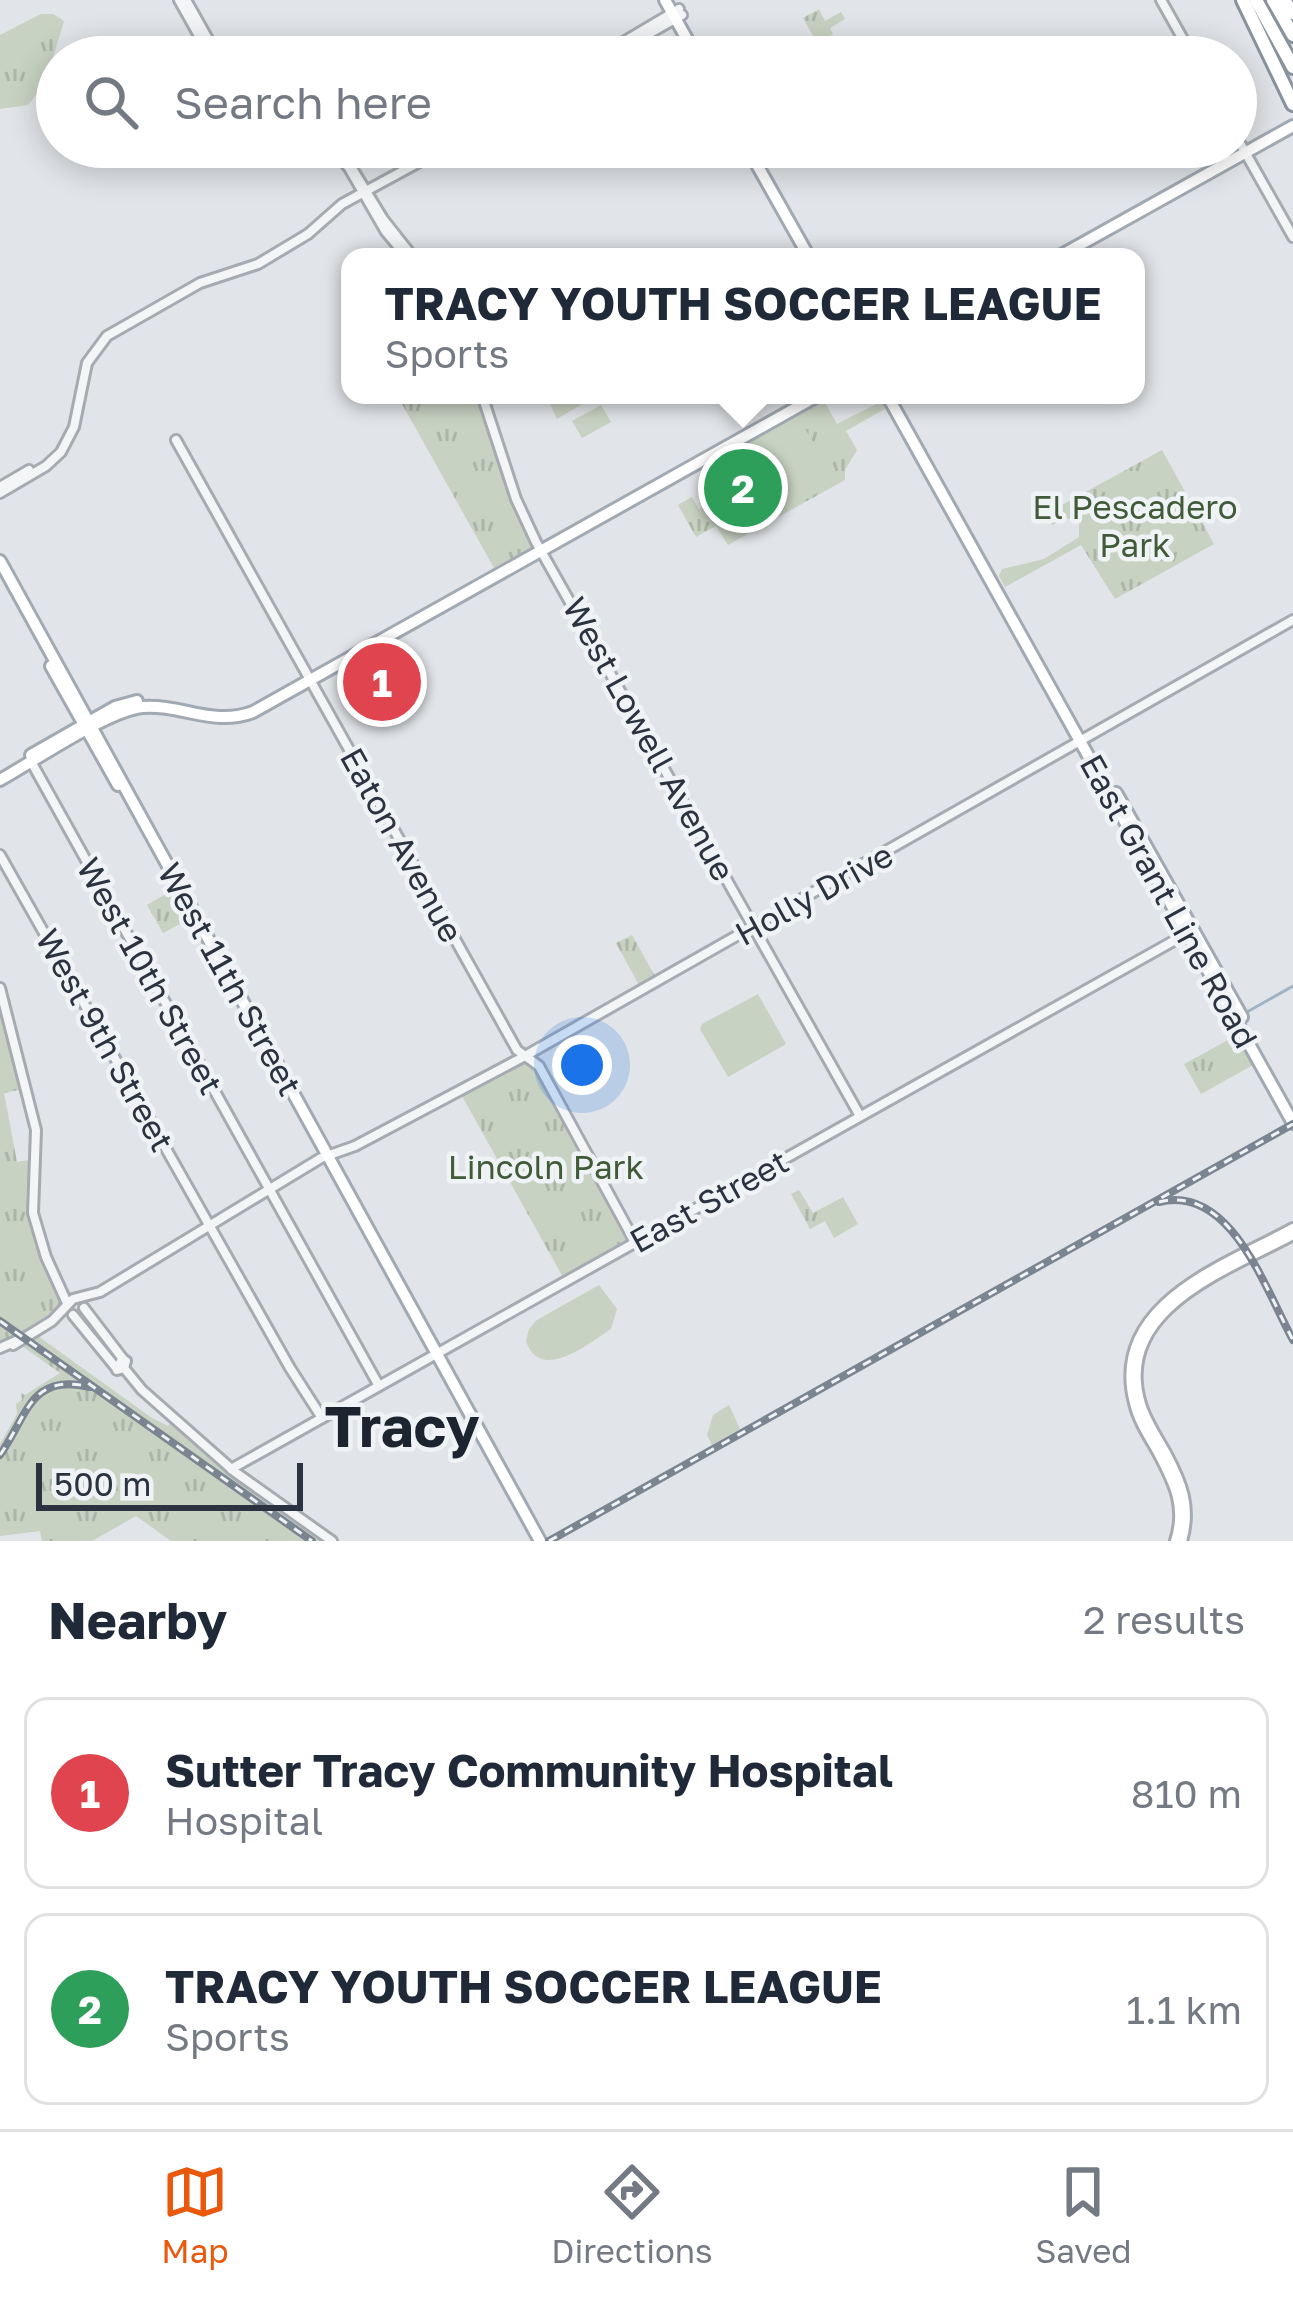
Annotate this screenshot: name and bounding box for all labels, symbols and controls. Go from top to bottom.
search box [36,36,1257,168]
icon: search [78,69,144,135]
text: Search here [174,75,432,129]
popup [341,248,1145,404]
text: TRACY YOUTH SOCCER LEAGUE [385,276,1101,330]
text: Sports [385,330,509,377]
pin: 2 [704,443,782,533]
park label: El Pescadero Park [1032,487,1238,564]
street label: West Lowell Avenue [555,590,744,887]
pin: 1 [343,637,421,727]
street label: Eaton Avenue [333,741,472,949]
street label: East Grant Line Road [1073,747,1266,1054]
street label: Holly Drive [728,834,899,953]
street label: West 10th Street [69,851,232,1101]
street label: West 11th Street [150,856,310,1102]
street label: West 9th Street [28,922,183,1158]
your location [552,1035,612,1095]
street label: East Street [623,1141,795,1260]
park label: Lincoln Park [448,1147,644,1186]
district label: Tracy [324,1391,480,1460]
scale bar [36,1457,303,1510]
text: 500 m [54,1464,152,1503]
text: Nearby [48,1589,227,1650]
text: 2 results [1083,1596,1245,1643]
text: Sutter Tracy Community Hospital [165,1743,893,1797]
text: 1 [80,1770,100,1817]
text: 810 m [1131,1770,1242,1817]
text: Hospital [165,1797,323,1844]
text: TRACY YOUTH SOCCER LEAGUE [165,1959,882,2013]
text: 2 [78,1986,102,2033]
text: 1.1 km [1126,1986,1242,2033]
text: Sports [165,2013,290,2060]
tab: Map [161,2159,229,2270]
tab: Directions [551,2159,713,2270]
tab: Saved [1035,2159,1132,2270]

